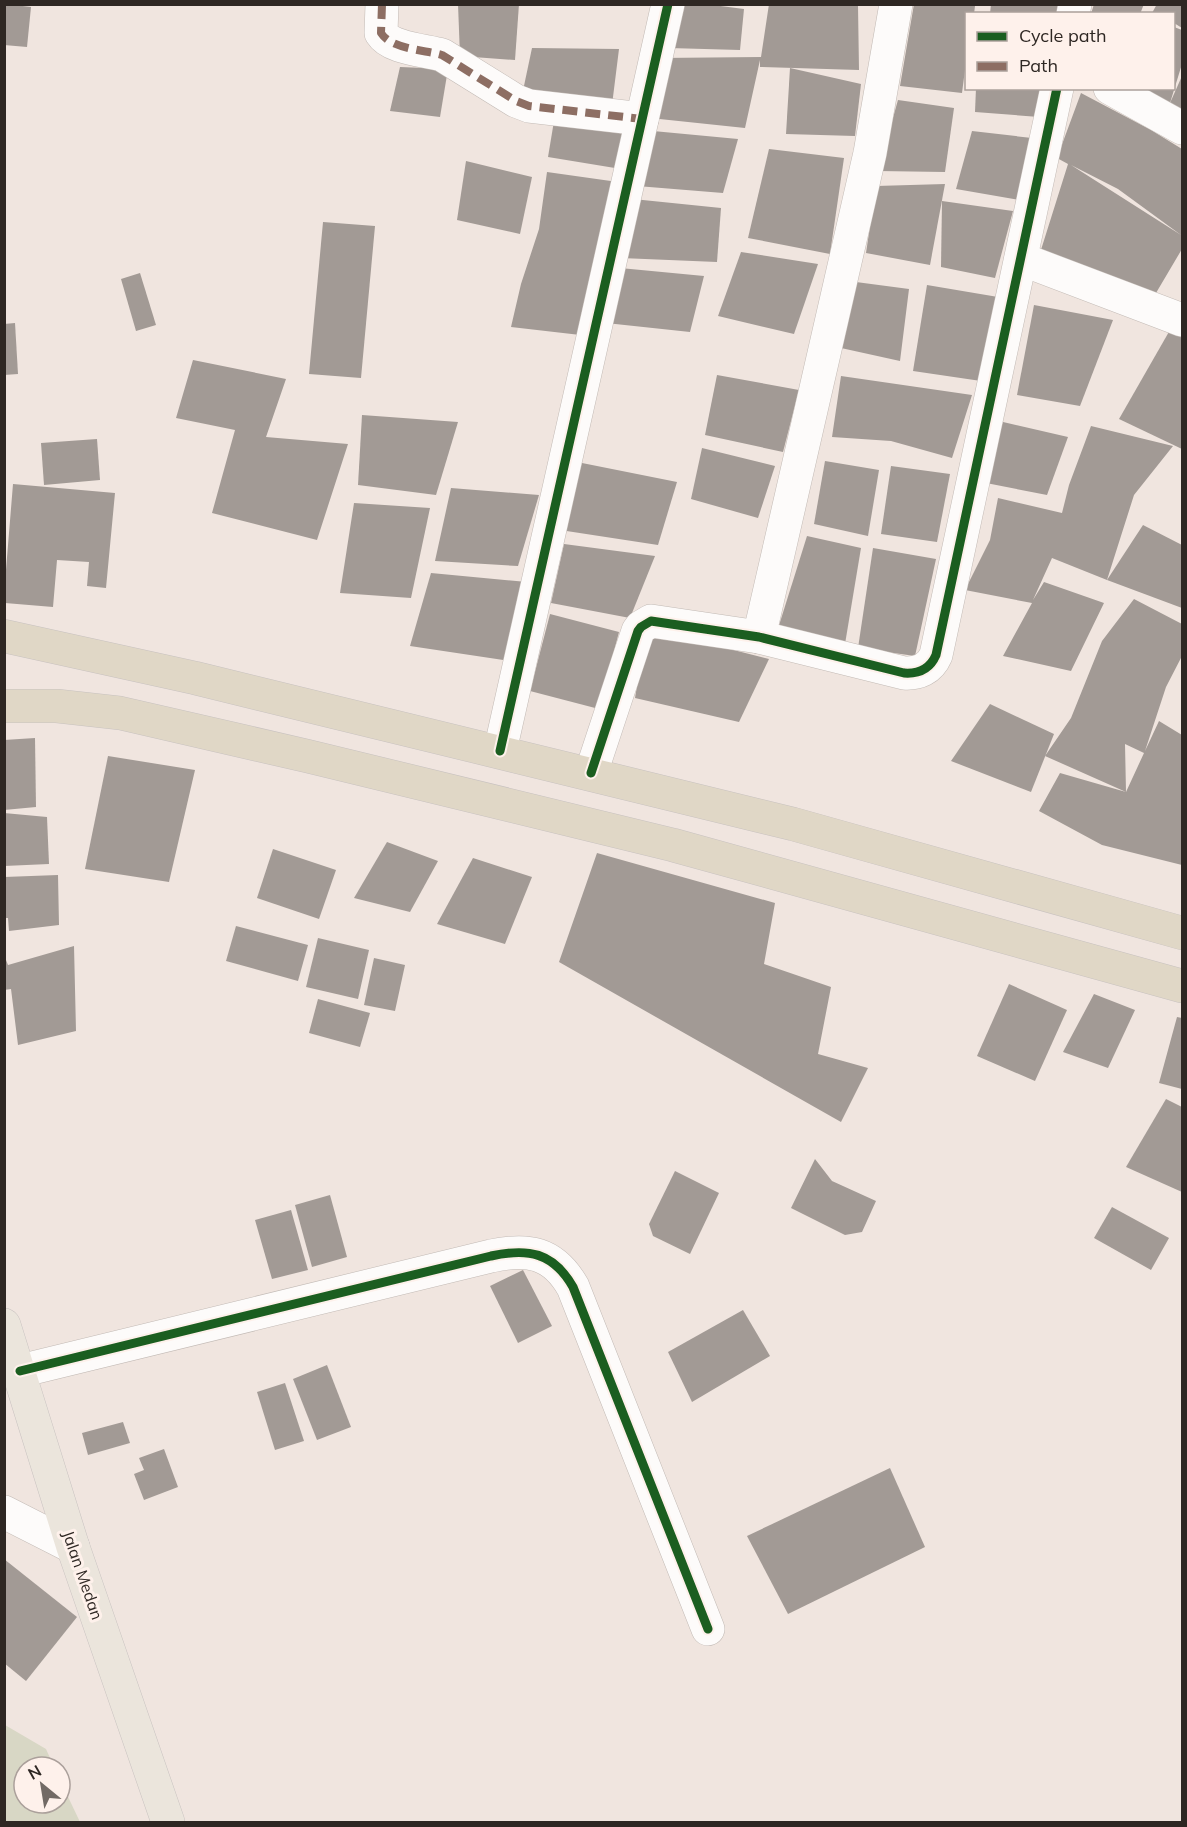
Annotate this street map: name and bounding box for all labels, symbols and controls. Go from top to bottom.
legend [965,12,1175,90]
text: Cycle path [1019,24,1106,47]
text: Path [1019,54,1058,77]
street label: Jalan Medan [58,1528,108,1622]
north arrow [12,1755,72,1815]
text: N [24,1760,45,1784]

